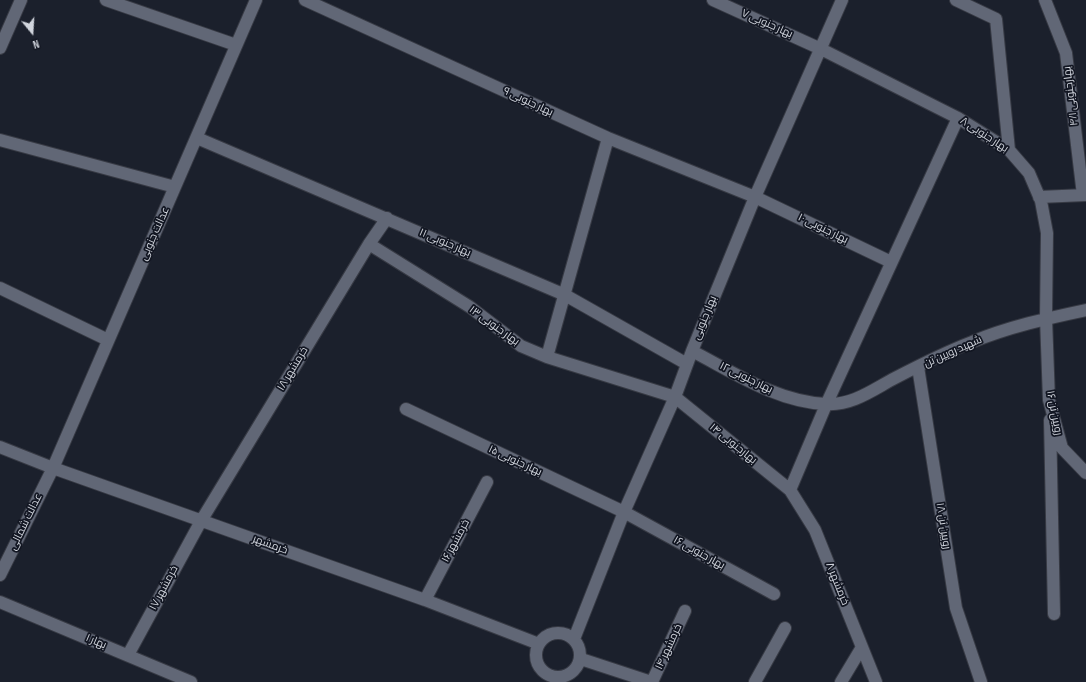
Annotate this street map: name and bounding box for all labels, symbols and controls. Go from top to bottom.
street label: بهار جنوبی ۷ [739,7,795,41]
north arrow [12,12,52,52]
text: N [31,37,41,51]
street label: بهارجنوبی ۴/۱ [1061,65,1081,127]
street label: بهار جنوبی ۹ [501,85,555,119]
street label: بهار جنوبی ۸ [957,114,1011,156]
street label: عدالت جنوبی [137,205,173,263]
street label: بهار جنوبی ۱۰ [796,211,850,247]
street label: بهار جنوبی ۱۱ [417,226,473,260]
street label: بهار جنوبی [690,294,720,342]
street label: بهار جنوبی ۱۳ [466,303,522,349]
street label: شهید رویین تن [922,333,984,371]
street label: خرمشهر ۱۸ [275,345,311,393]
street label: بهار جنوبی ۱۲ [717,359,775,397]
street label: رویین تن ۱۶ [1043,389,1065,437]
street label: بهارجنوبی ۱۴ [707,421,759,467]
street label: بهار جنوبی ۱۵ [486,443,544,479]
street label: عدالت شمالی [7,491,45,553]
street label: رویین تن ۱۸ [933,502,953,550]
street label: خرمشهر ۱۶ [439,517,473,565]
street label: خرمشهر [251,533,289,557]
street label: بهار جنوبی ۱۶ [671,533,727,573]
street label: خرمشهر ۸ [822,561,852,607]
street label: خرمشهر ۱۷ [147,563,181,613]
street label: خرمشهر ۱۴ [653,622,685,672]
street label: بهار ۱ [84,632,108,652]

